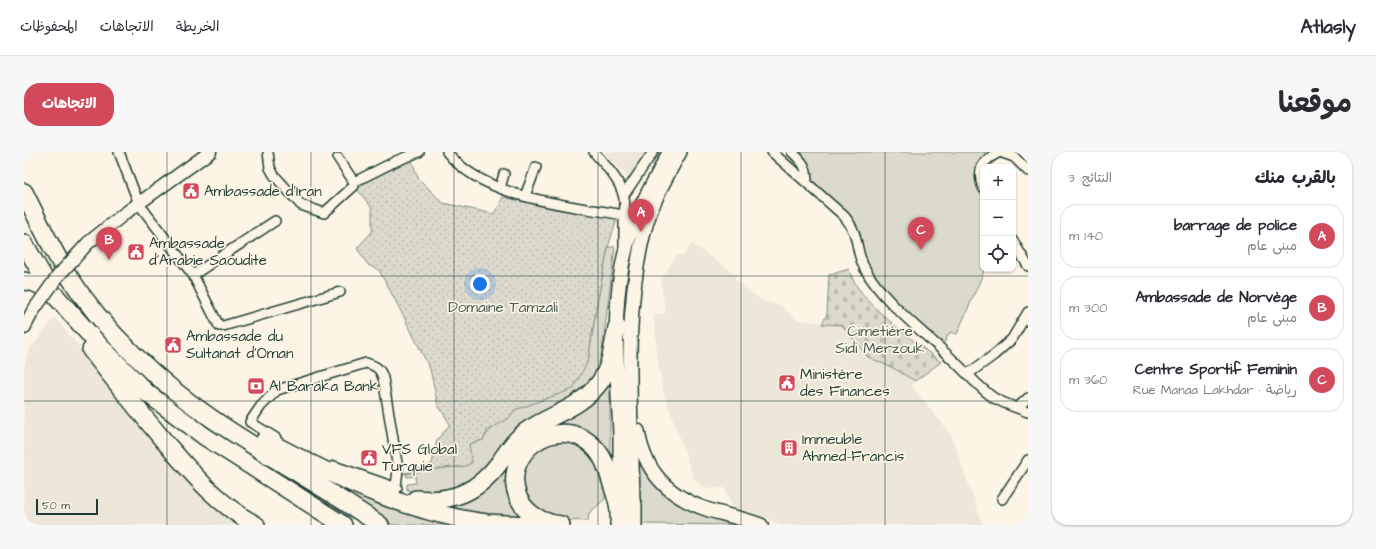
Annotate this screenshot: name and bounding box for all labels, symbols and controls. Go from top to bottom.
text: Atlasly [1301,14,1356,41]
text: المحفوظات [20,17,78,37]
text: الاتجاهات [100,17,154,37]
text: الخريطة [176,17,219,37]
button: الاتجاهات [24,83,114,126]
text: موقعنا [1278,84,1352,123]
map controls [980,164,1016,272]
button: + [980,164,1016,200]
text: بالقرب منك [1255,166,1336,190]
text: النتائج: 3 [1068,169,1112,187]
public building icon: Ambassade d'Iran [181,181,201,201]
place label: Ambassade d'Iran [204,181,322,202]
pin: A [628,199,654,232]
button: − [980,200,1016,236]
text: barrage de police [1174,215,1297,236]
pin: C [908,217,934,250]
pin: B [96,227,122,260]
text: 140 m [1069,227,1103,245]
text: A [1318,227,1326,245]
place label: Ambassade d'Arabie Saoudite [149,233,267,271]
button: locate [980,236,1016,272]
text: مبنى عام [1247,237,1297,255]
public building icon: Ambassade d'Arabie Saoudite [126,242,146,262]
your location [470,274,490,294]
text: Ambassade de Norvège [1135,287,1297,308]
park label: Domaine Tamzali [448,297,559,318]
text: 300 m [1069,299,1107,317]
text: B [1317,299,1327,317]
text: مبنى عام [1247,309,1297,327]
park label: Cimetière Sidi Merzouk [835,321,925,359]
place label: Ambassade du Sultanat d'Oman [186,326,294,364]
public building icon: Ambassade du Sultanat d'Oman [163,335,183,355]
text: Centre Sportif Feminin [1135,359,1297,380]
place label: Ministère des Finances [800,364,890,402]
text: 360 m [1069,371,1107,389]
text: C [1317,371,1327,389]
public building icon: Ministère des Finances [777,373,797,393]
bank icon: Al Baraka Bank [246,376,266,396]
place label: Al Baraka Bank [269,376,379,397]
text: رياضة · Rue Manaa Lakhdar [1133,381,1297,399]
place label: Immeuble Ahmed-Francis [802,429,905,467]
building icon: Immeuble Ahmed-Francis [779,438,799,458]
place label: VFS Global Turquie [382,439,457,477]
public building icon: VFS Global Turquie [359,448,379,468]
scale bar [36,497,98,516]
text: 50 m [42,498,70,513]

